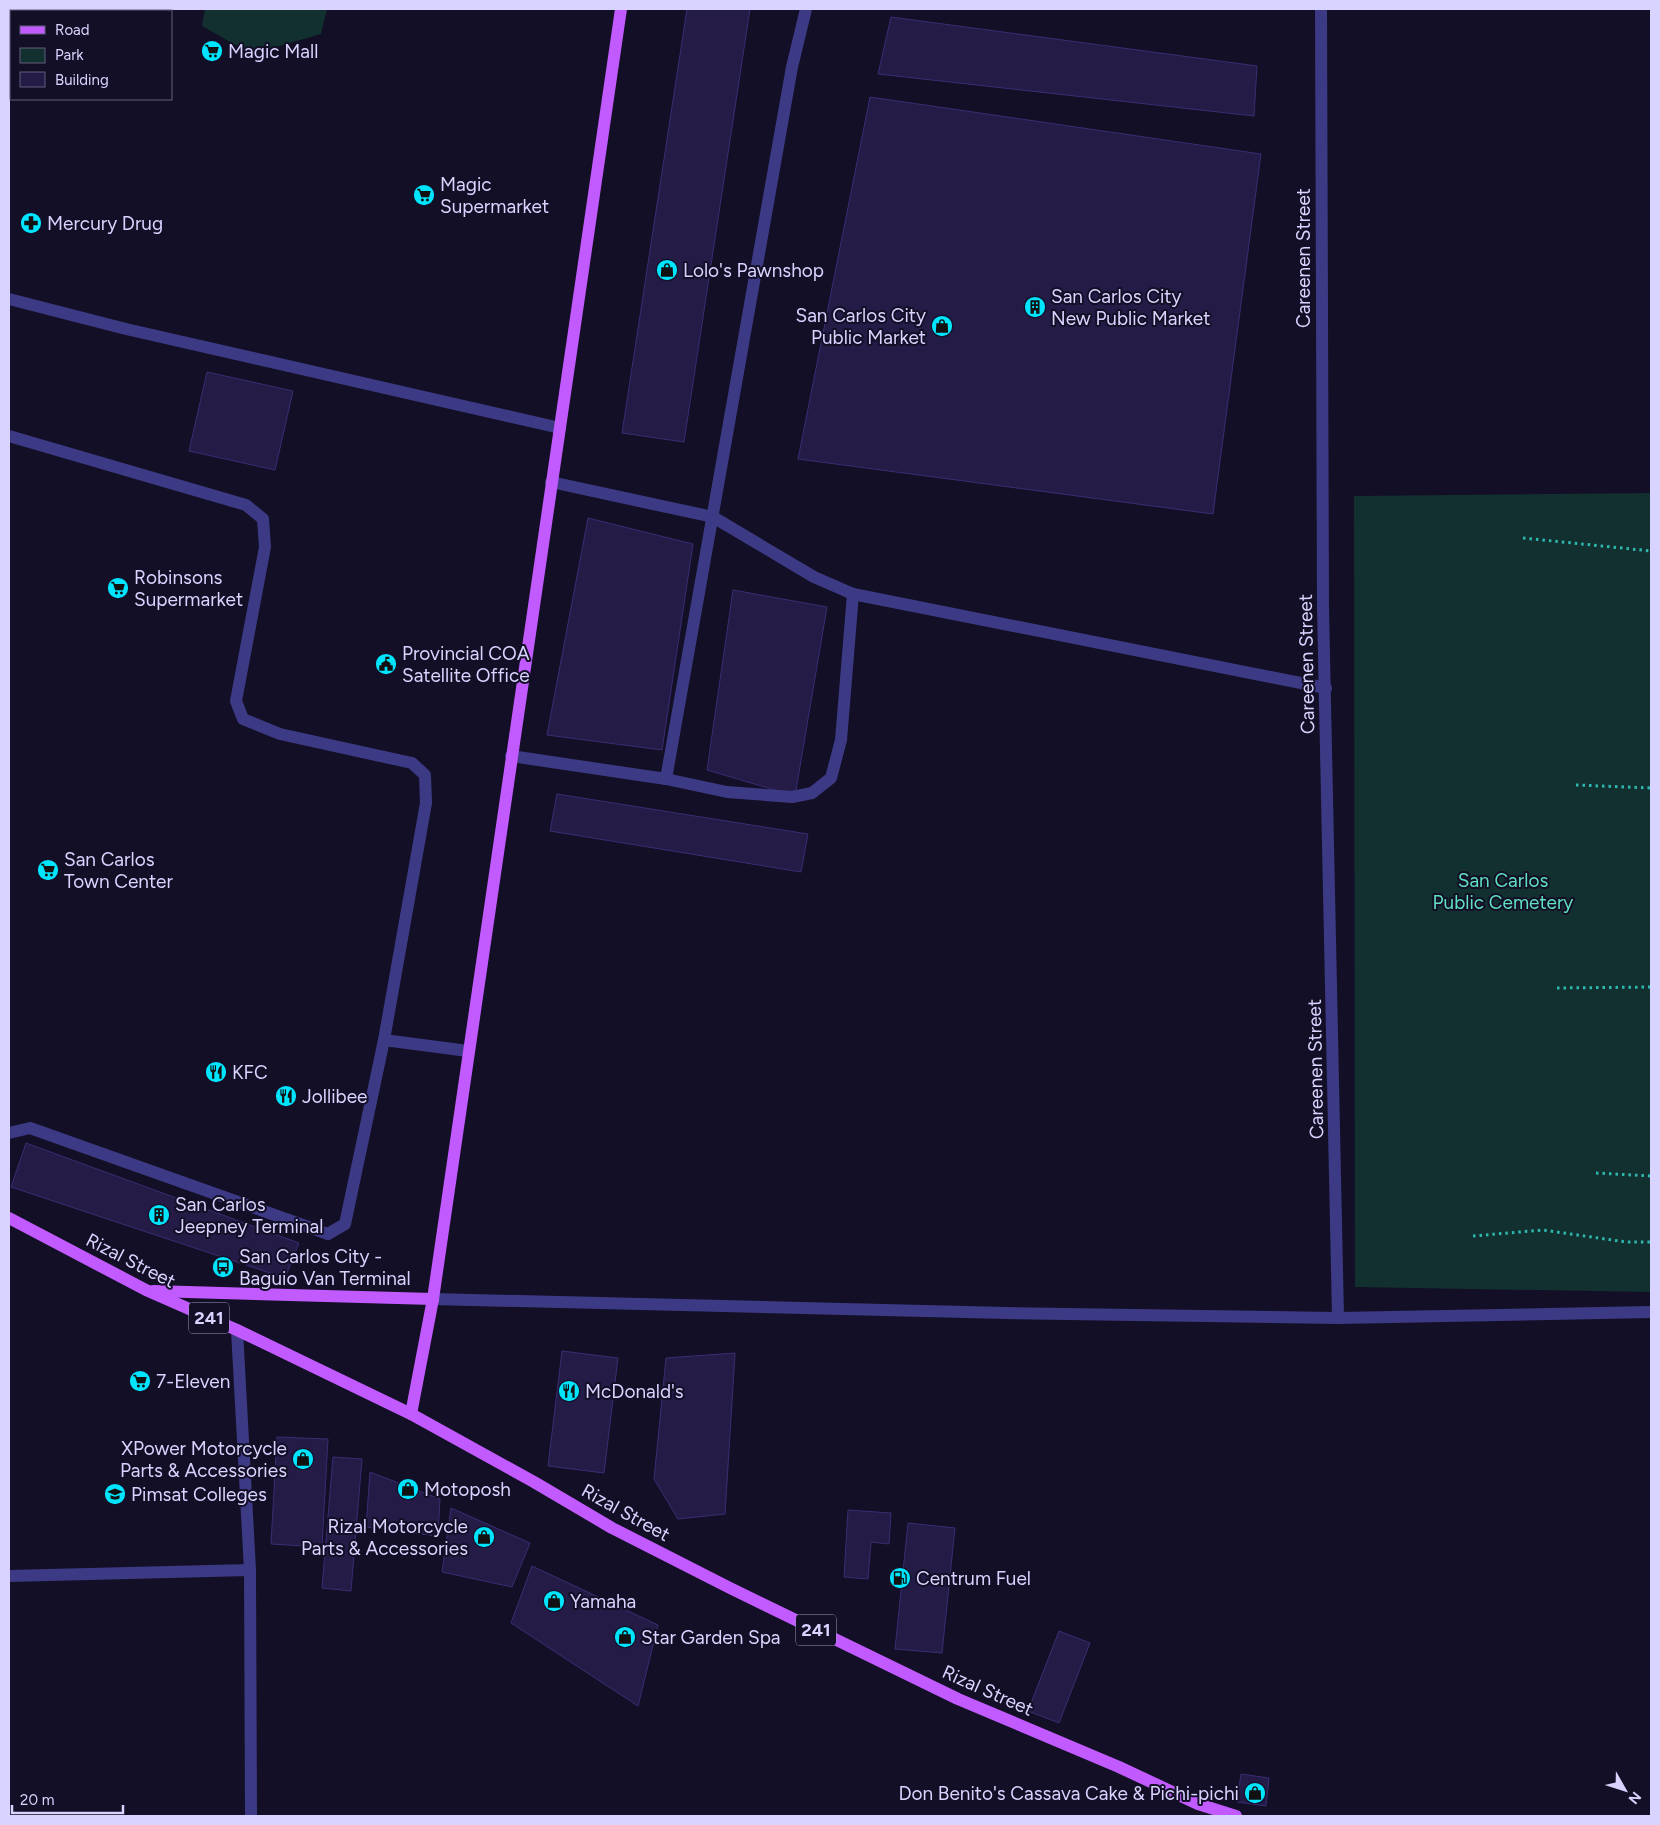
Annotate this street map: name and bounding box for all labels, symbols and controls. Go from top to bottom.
legend [10,10,172,100]
text: Road [55,21,90,39]
supermarket icon: Magic Mall [200,39,224,63]
place label: Magic Mall [228,40,318,63]
text: Park [55,46,84,64]
text: Building [55,71,109,89]
place label: Magic Supermarket [440,173,549,218]
supermarket icon: Magic Supermarket [412,183,436,207]
street label: Careenen Street [1292,188,1315,328]
pharmacy icon: Mercury Drug [19,211,43,235]
place label: Mercury Drug [47,212,163,235]
shop icon: Lolo's Pawnshop [655,258,679,282]
place label: Lolo's Pawnshop [683,259,824,282]
place label: San Carlos City New Public Market [1051,285,1210,330]
building icon: San Carlos City New Public Market [1023,295,1047,319]
place label: San Carlos City Public Market [796,304,926,349]
shop icon: San Carlos City Public Market [930,314,954,338]
place label: Robinsons Supermarket [134,566,243,611]
supermarket icon: Robinsons Supermarket [106,576,130,600]
street label: Careenen Street [1294,594,1319,734]
place label: Provincial COA Satellite Office [402,642,530,687]
public building icon: Provincial COA Satellite Office [374,652,398,676]
place label: San Carlos Town Center [64,848,173,893]
supermarket icon: San Carlos Town Center [36,858,60,882]
park label: San Carlos Public Cemetery [1433,869,1573,914]
street label: Careenen Street [1303,999,1328,1139]
restaurant icon: KFC [204,1060,228,1084]
place label: KFC [232,1061,268,1084]
restaurant icon: Jollibee [274,1084,298,1108]
place label: Jollibee [302,1085,367,1108]
place label: San Carlos Jeepney Terminal [175,1193,323,1238]
building icon: San Carlos Jeepney Terminal [147,1203,171,1227]
street label: Rizal Street [82,1228,179,1293]
place label: San Carlos City - Baguio Van Terminal [239,1245,411,1290]
bus stop icon: San Carlos City - Baguio Van Terminal [211,1255,235,1279]
road number: 241 [189,1302,229,1334]
supermarket icon: 7-Eleven [128,1369,152,1393]
place label: 7-Eleven [156,1370,230,1393]
restaurant icon: McDonald's [557,1379,581,1403]
place label: McDonald's [585,1380,684,1403]
place label: XPower Motorcycle Parts & Accessories [120,1437,287,1482]
shop icon: XPower Motorcycle Parts & Accessories [291,1447,315,1471]
shop icon: Motoposh [396,1477,420,1501]
place label: Motoposh [424,1478,511,1501]
street label: Rizal Street [578,1479,674,1546]
school or university icon: Pimsat Colleges [103,1482,127,1506]
place label: Pimsat Colleges [131,1483,267,1506]
place label: Rizal Motorcycle Parts & Accessories [301,1515,468,1560]
shop icon: Rizal Motorcycle Parts & Accessories [472,1525,496,1549]
fuel station icon: Centrum Fuel [888,1566,912,1590]
place label: Centrum Fuel [916,1567,1031,1590]
shop icon: Yamaha [542,1589,566,1613]
place label: Yamaha [570,1590,636,1613]
road number: 241 [796,1614,836,1646]
shop icon: Star Garden Spa [613,1625,637,1649]
place label: Star Garden Spa [641,1626,781,1649]
street label: Rizal Street [939,1660,1037,1721]
north arrow [1600,1765,1650,1815]
shop icon: Don Benito's Cassava Cake & Pichi-pichi [1243,1781,1267,1805]
scale bar [12,1782,124,1814]
place label: Don Benito's Cassava Cake & Pichi-pichi [898,1782,1239,1805]
text: N [1625,1788,1645,1807]
text: 20 m [20,1791,54,1809]

